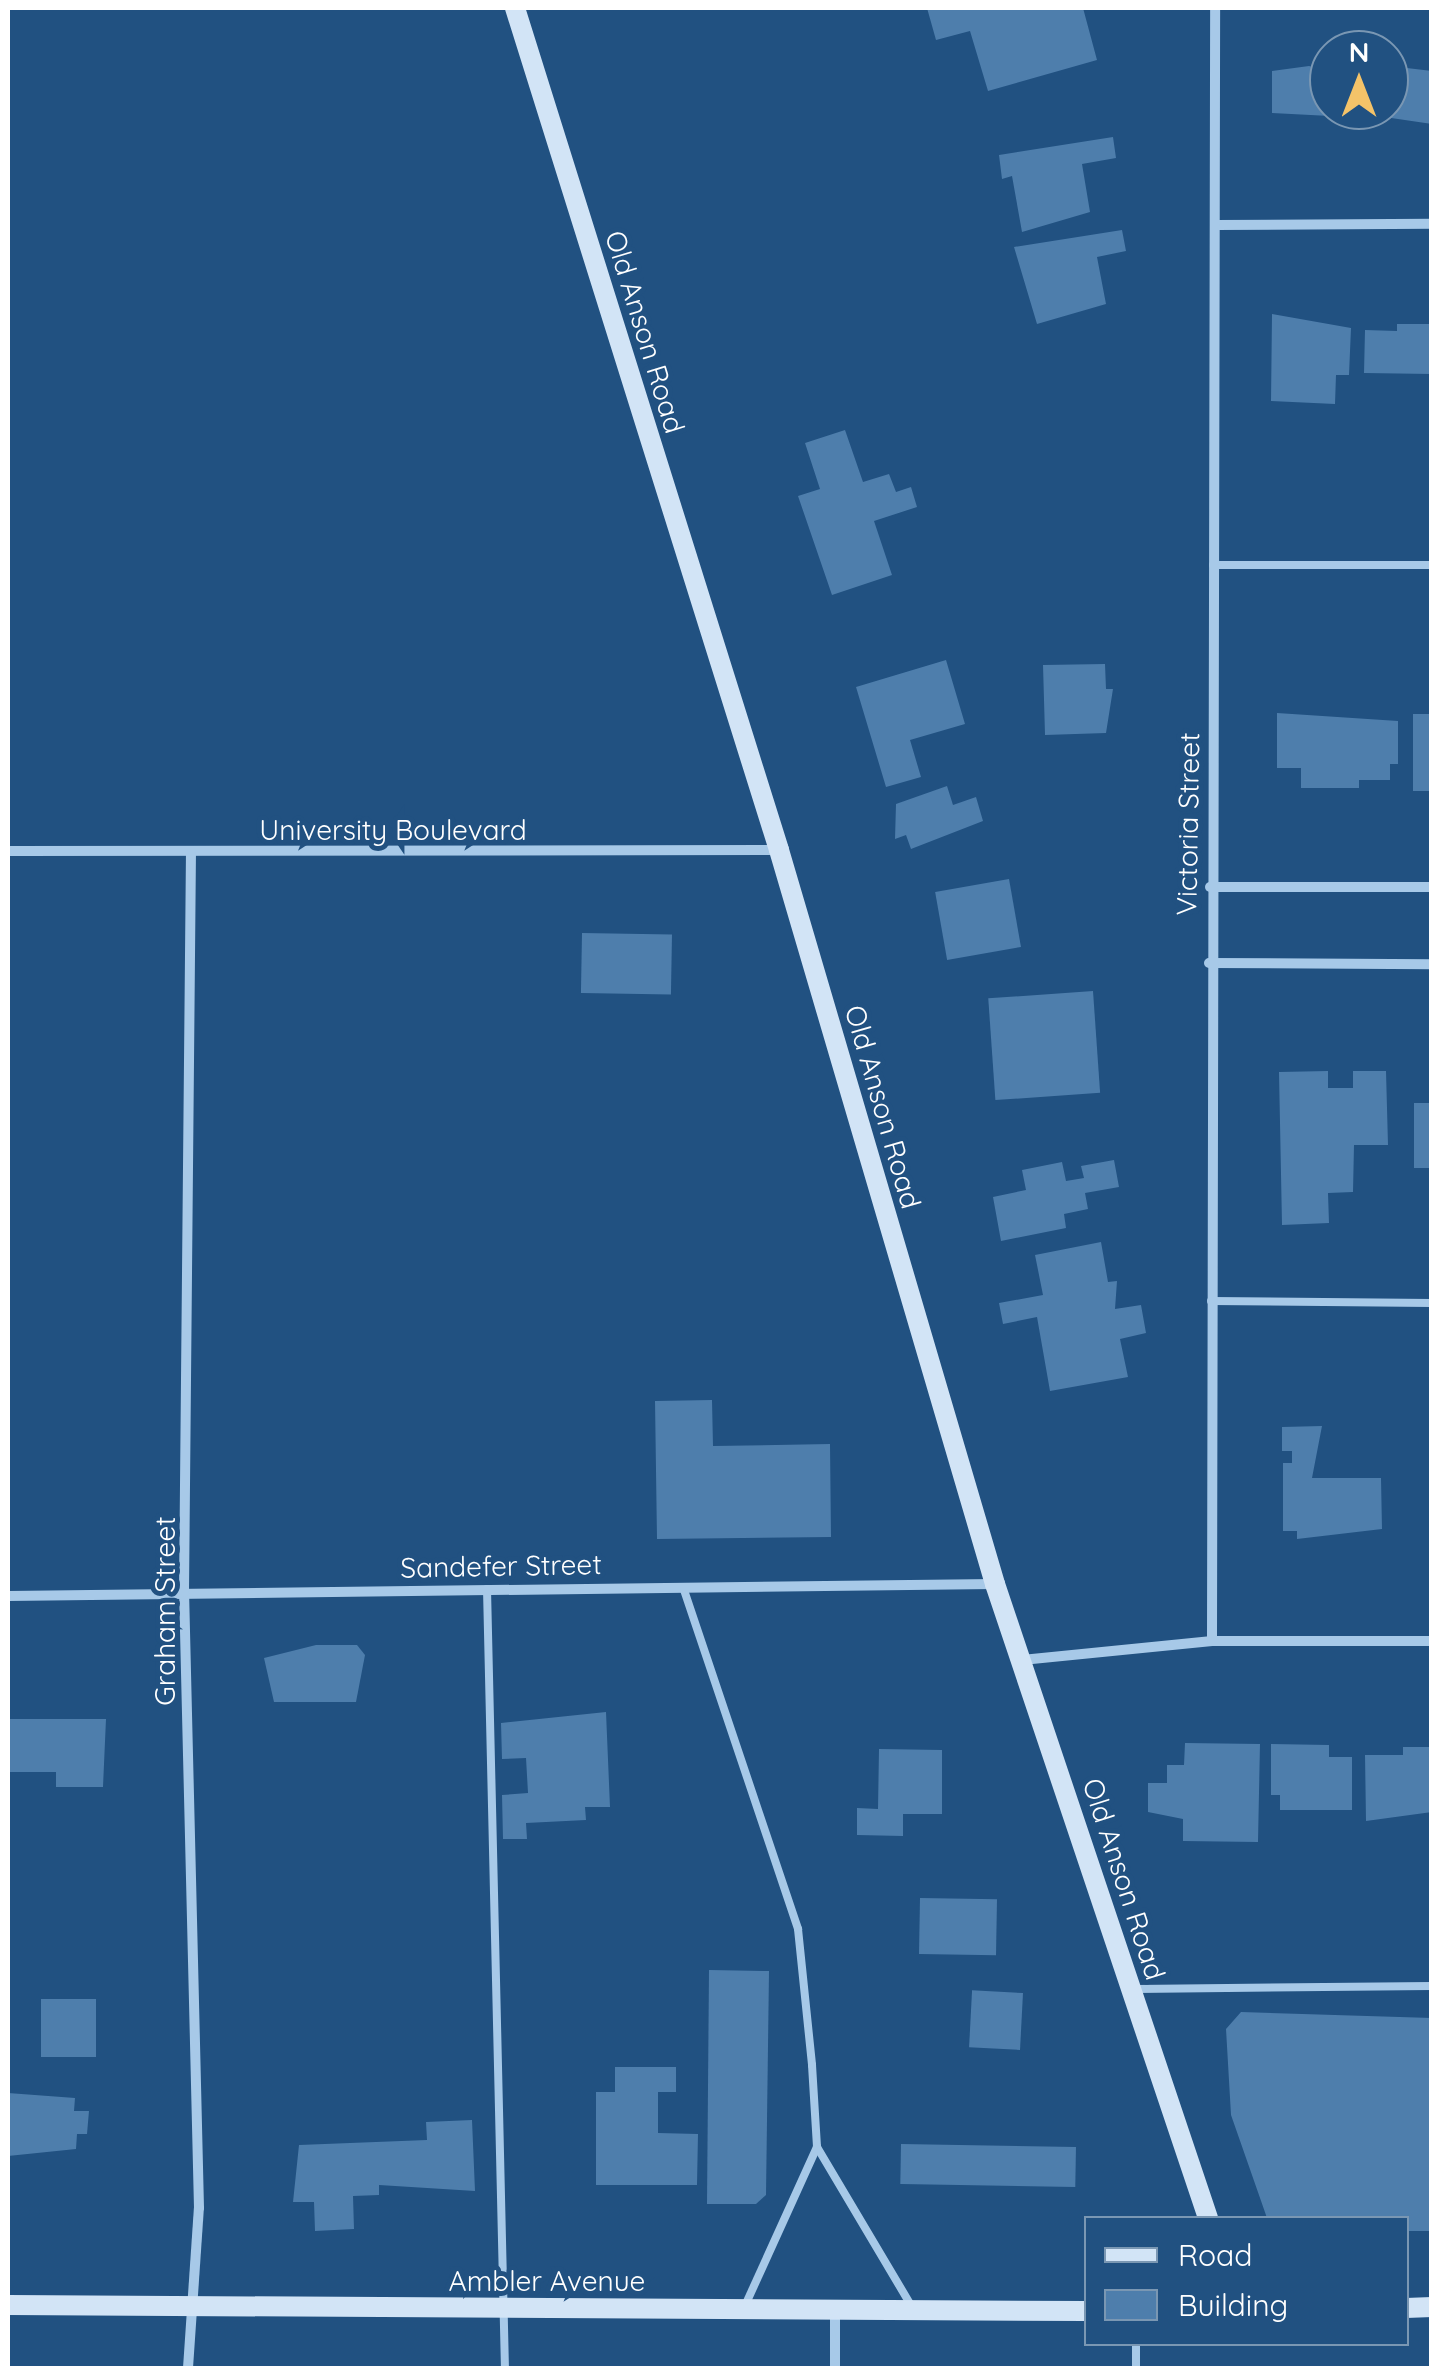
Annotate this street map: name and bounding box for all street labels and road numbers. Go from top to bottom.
street label: Old Anson Road [598,227,692,437]
street label: Victoria Street [1170,732,1206,916]
street label: University Boulevard [259,813,527,847]
street label: Old Anson Road [838,1002,928,1212]
street label: Graham Street [148,1516,182,1706]
street label: Sandefer Street [400,1547,602,1585]
street label: Old Anson Road [1076,1774,1172,1984]
street label: Ambler Avenue [449,2264,645,2298]

